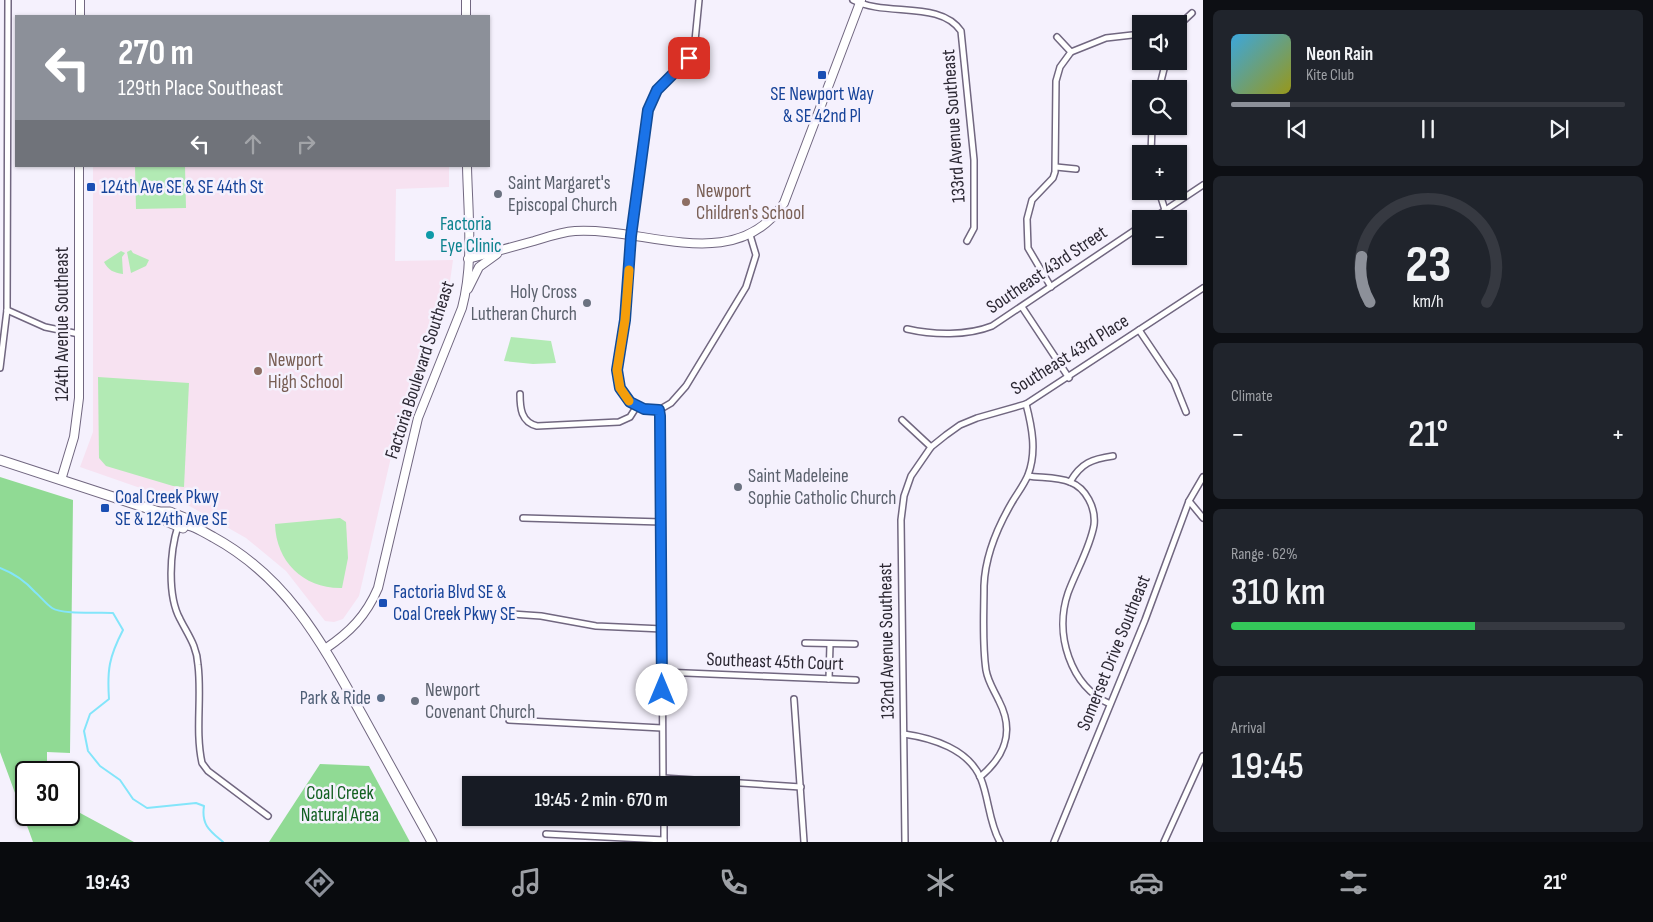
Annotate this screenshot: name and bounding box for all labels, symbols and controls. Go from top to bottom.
map controls [1132,15,1187,265]
button: sound [1132,15,1187,70]
text: 270 m [118,32,194,75]
icon: left [35,35,100,100]
pin [668,37,710,79]
text: Neon Rain [1306,43,1373,66]
icon: arrive [675,44,703,72]
street label: 133rd Avenue Southeast [937,48,971,203]
text: Kite Club [1306,66,1354,85]
marker: SE Newport Way & SE 42nd Pl [816,69,828,81]
text: 129th Place Southeast [118,75,283,102]
button: search [1132,80,1187,135]
place label: SE Newport Way & SE 42nd Pl [770,83,874,128]
icon: previous [1283,115,1311,143]
icon: pause [1414,115,1442,143]
icon: next [1545,115,1573,143]
icon: left [186,130,214,158]
icon: ahead [239,130,267,158]
icon: right [292,130,320,158]
button: + [1132,145,1187,200]
place label: Saint Margaret's Episcopal Church [508,172,617,217]
place label: 124th Ave SE & SE 44th St [101,176,264,199]
place label: Newport Children's School [696,180,805,225]
marker: 124th Ave SE & SE 44th St [85,181,97,193]
marker: Saint Margaret's Episcopal Church [492,188,504,200]
marker: Newport Children's School [680,196,692,208]
button: − [1132,210,1187,265]
place label: Factoria Eye Clinic [440,213,502,258]
street label: Southeast 43rd Street [982,221,1112,319]
marker: Factoria Eye Clinic [424,229,436,241]
text: 23 [1405,234,1451,297]
street label: 124th Avenue Southeast [51,247,74,401]
street label: Factoria Boulevard Southeast [380,278,460,462]
place label: Holy Cross Lutheran Church [471,281,577,326]
text: km/h [1413,291,1443,312]
marker: Holy Cross Lutheran Church [581,297,593,309]
street label: Southeast 43rd Place [1007,310,1133,400]
place label: Newport High School [268,349,343,394]
marker: Newport High School [252,365,264,377]
text: Climate [1231,387,1273,406]
text: 21° [1408,412,1448,457]
text: − [1231,418,1245,451]
text: + [1611,418,1625,451]
place label: Saint Madeleine Sophie Catholic Church [748,465,897,510]
marker: Saint Madeleine Sophie Catholic Church [732,481,744,493]
place label: Coal Creek Pkwy SE & 124th Ave SE [115,486,228,531]
marker: Coal Creek Pkwy SE & 124th Ave SE [99,502,111,514]
text: Range · 62% [1231,545,1298,564]
street label: 132nd Avenue Southeast [874,562,900,719]
text: 310 km [1231,570,1326,615]
street label: Somerset Drive Southeast [1072,572,1156,734]
place label: Factoria Blvd SE & Coal Creek Pkwy SE [393,581,516,626]
marker: Factoria Blvd SE & Coal Creek Pkwy SE [377,597,389,609]
street label: Southeast 45th Court [706,648,844,676]
position arrow [635,663,687,715]
place label: Newport Covenant Church [425,679,535,724]
place label: Park & Ride [300,687,371,710]
marker: Park & Ride [375,692,387,704]
marker: Newport Covenant Church [409,695,421,707]
text: Arrival [1231,719,1265,738]
text: 19:45 [1231,744,1304,789]
speed limit sign: 30 [15,761,80,826]
park label: Coal Creek Natural Area [301,782,379,827]
text: 19:45 · 2 min · 670 m [534,789,668,812]
icon: directions [302,865,337,900]
icon: music [509,865,544,900]
icon: phone [716,865,751,900]
icon: climate [923,865,958,900]
icon: car [1129,865,1164,900]
icon: filters [1336,865,1371,900]
text: 19:43 [86,869,130,896]
text: 21° [1543,869,1567,896]

